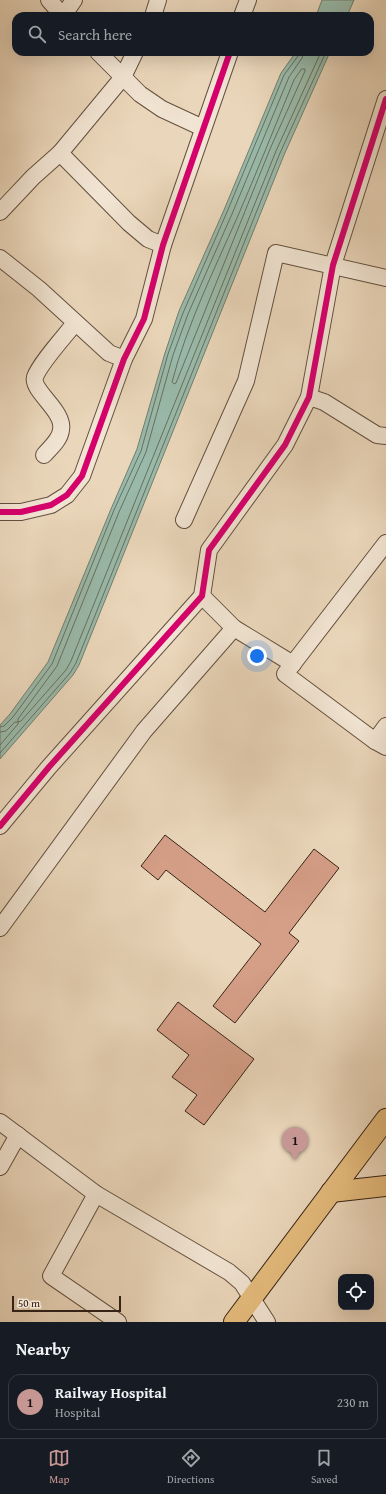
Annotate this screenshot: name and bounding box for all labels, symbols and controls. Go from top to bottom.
search box [12,12,374,56]
icon: search [26,23,48,45]
text: Search here [58,24,132,45]
your location [247,646,267,666]
pin: 1 [282,1127,308,1160]
map controls [338,1274,374,1310]
button: locate [338,1274,374,1310]
scale bar [12,1294,121,1313]
text: 50 m [18,1295,40,1311]
text: Nearby [16,1336,70,1361]
text: Railway Hospital [55,1382,167,1403]
text: 1 [27,1393,33,1412]
text: 230 m [337,1393,369,1412]
text: Hospital [55,1403,100,1422]
tab: Map [48,1447,70,1487]
tab: Directions [167,1447,214,1487]
tab: Saved [311,1447,338,1487]

